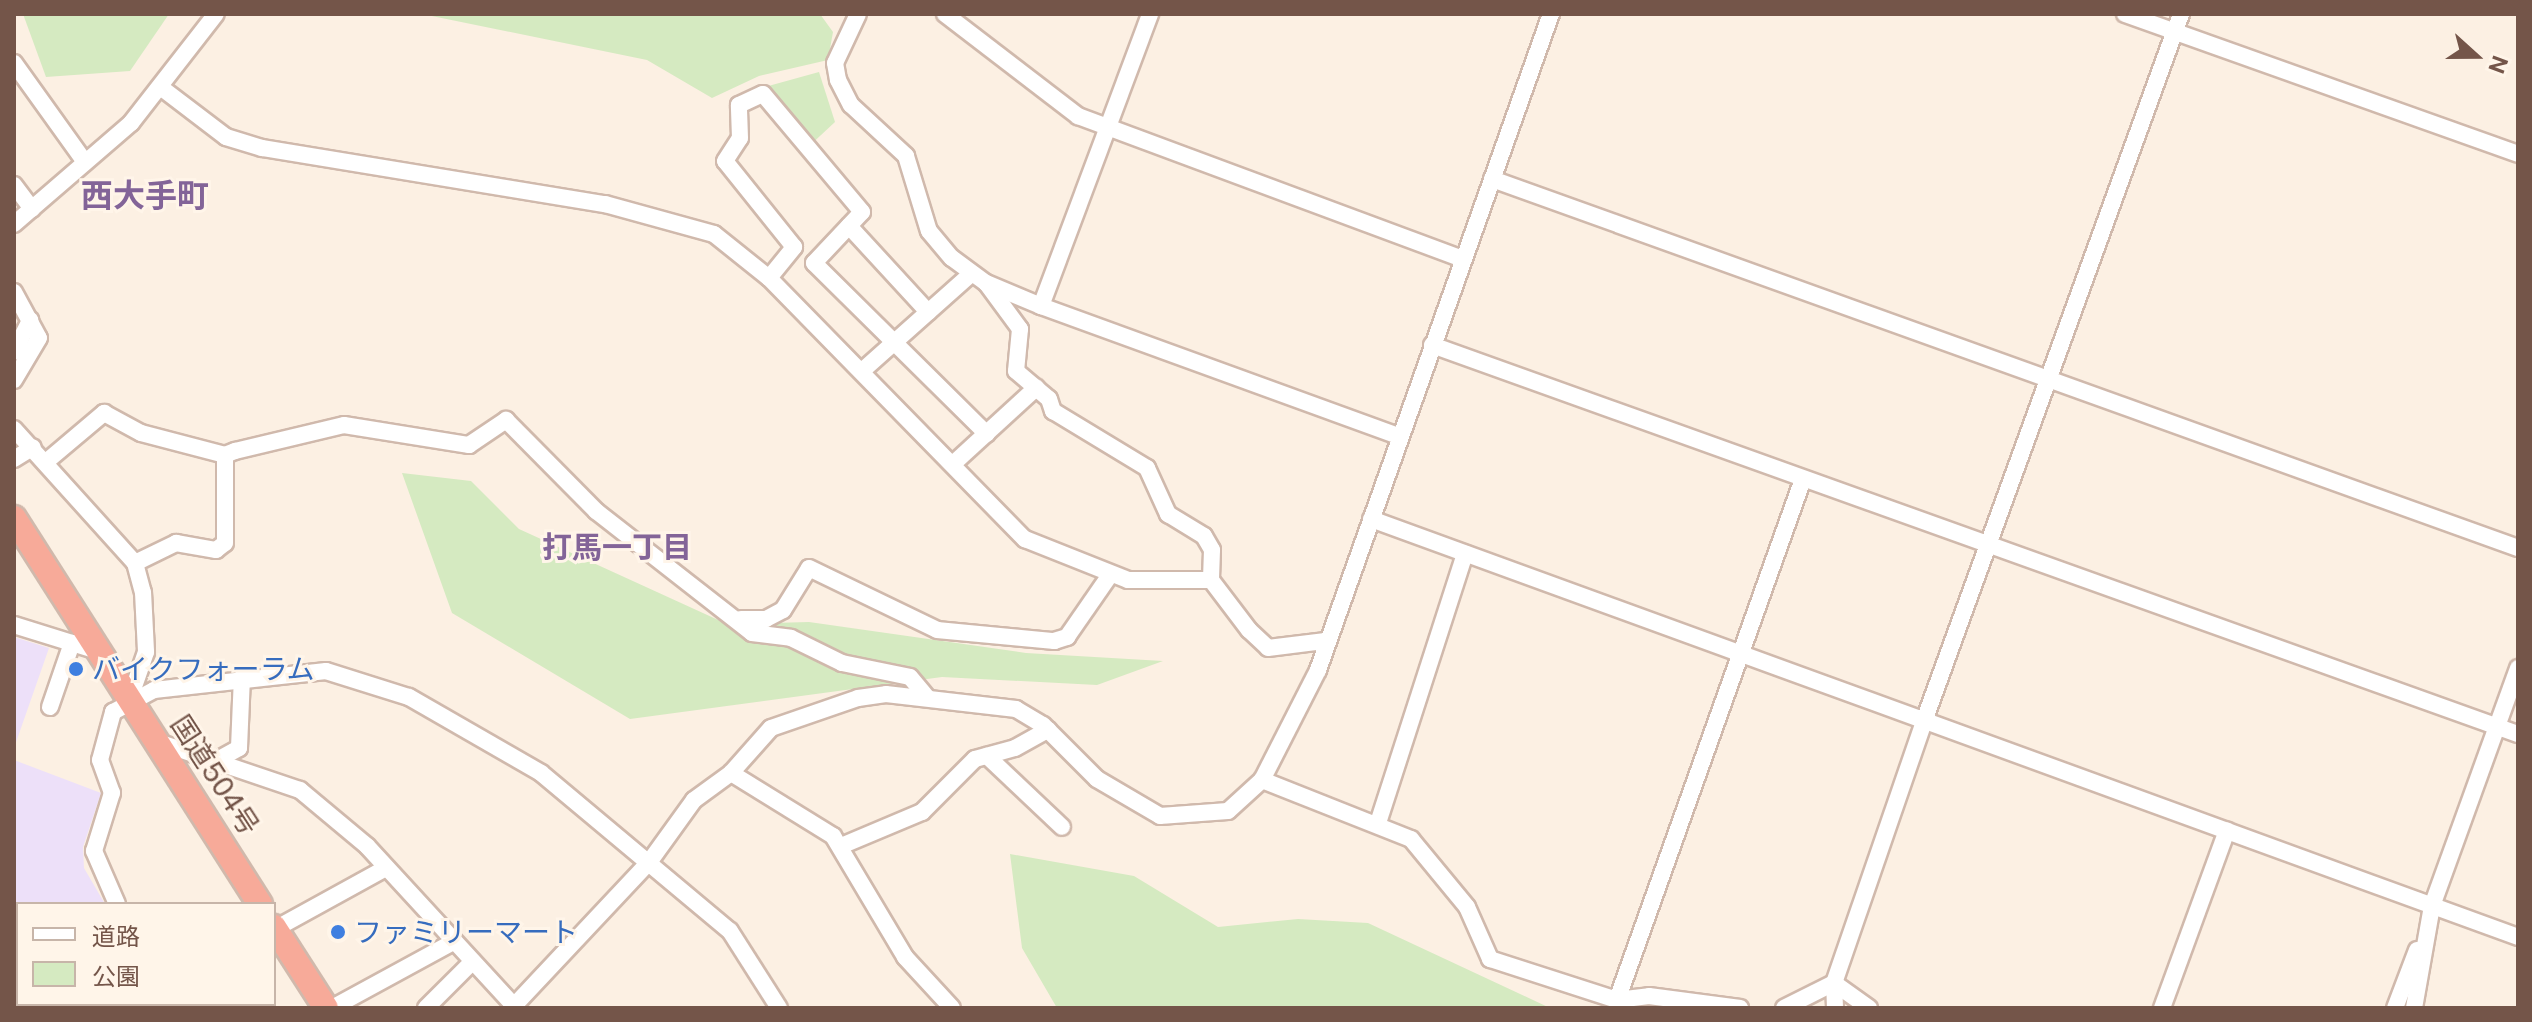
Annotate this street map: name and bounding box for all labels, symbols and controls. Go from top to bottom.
north arrow [2436,16,2516,96]
text: N [2483,52,2514,77]
district label: 西大手町 [81,177,209,215]
district label: 打馬一丁目 [542,529,692,565]
place label: バイクフォーラム [92,652,316,686]
marker: バイクフォーラム [67,660,85,678]
street label: 国道504号 [164,709,266,841]
legend [16,902,276,1006]
place label: ファミリーマート [354,915,578,949]
text: 道路 [92,922,140,950]
marker: ファミリーマート [329,923,347,941]
text: 公園 [92,962,140,990]

